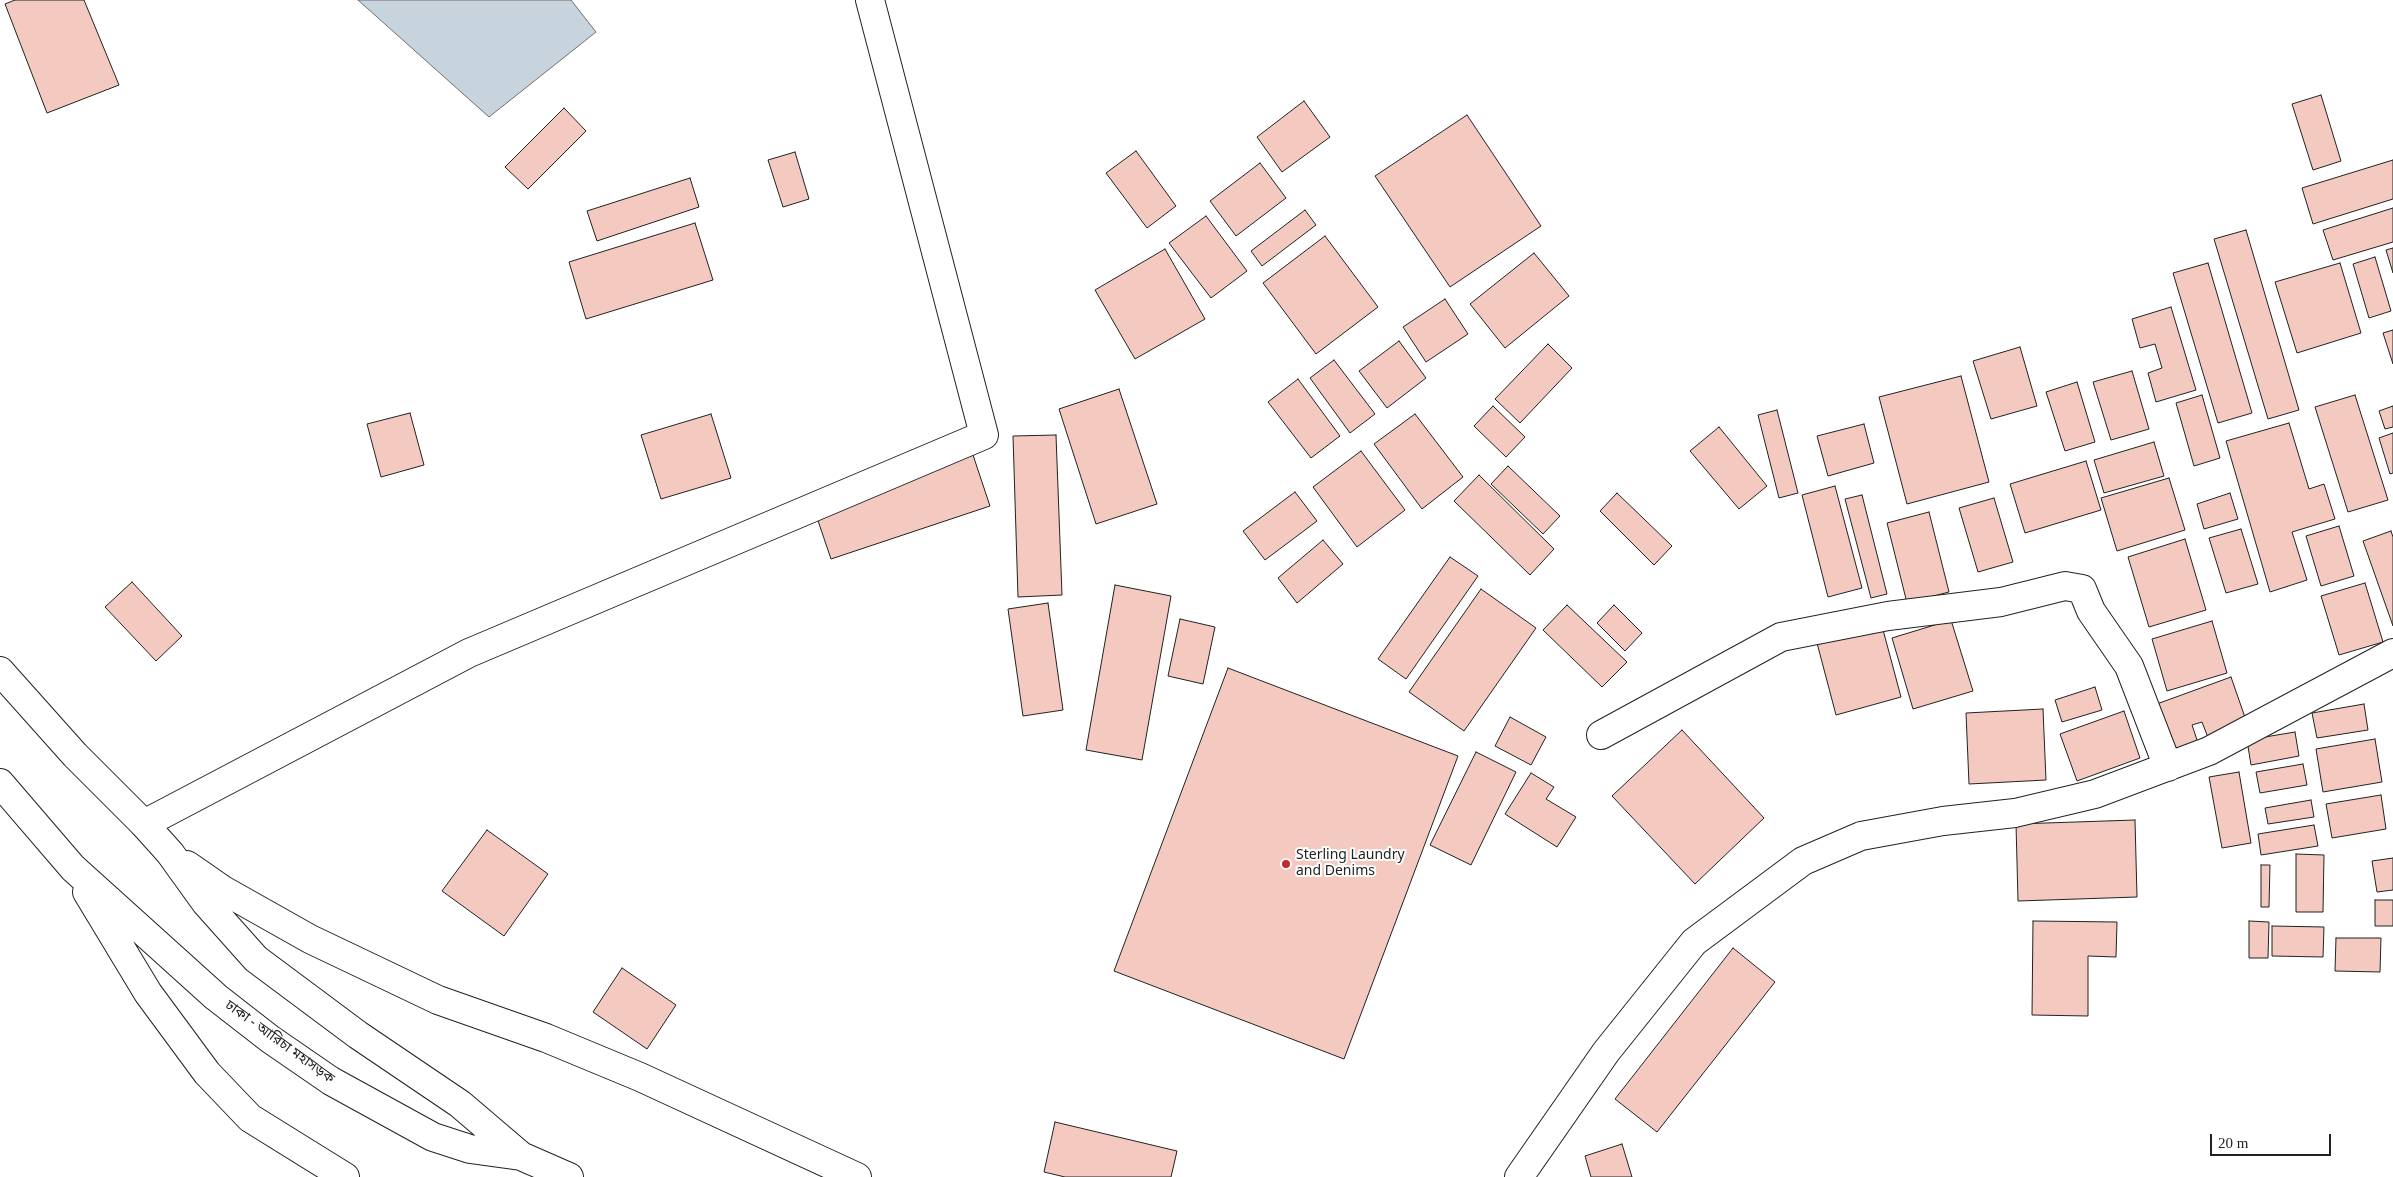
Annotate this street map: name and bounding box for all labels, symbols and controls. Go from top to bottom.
place label: Sterling Laundry and Denims [1296,848,1405,880]
marker: Sterling Laundry and Denims [1280,858,1292,870]
street label: ঢাকা - আরিচা মহাসড়ক [221,998,337,1088]
scale bar [2213,1124,2334,1156]
text: 20 m [2218,1135,2248,1151]

